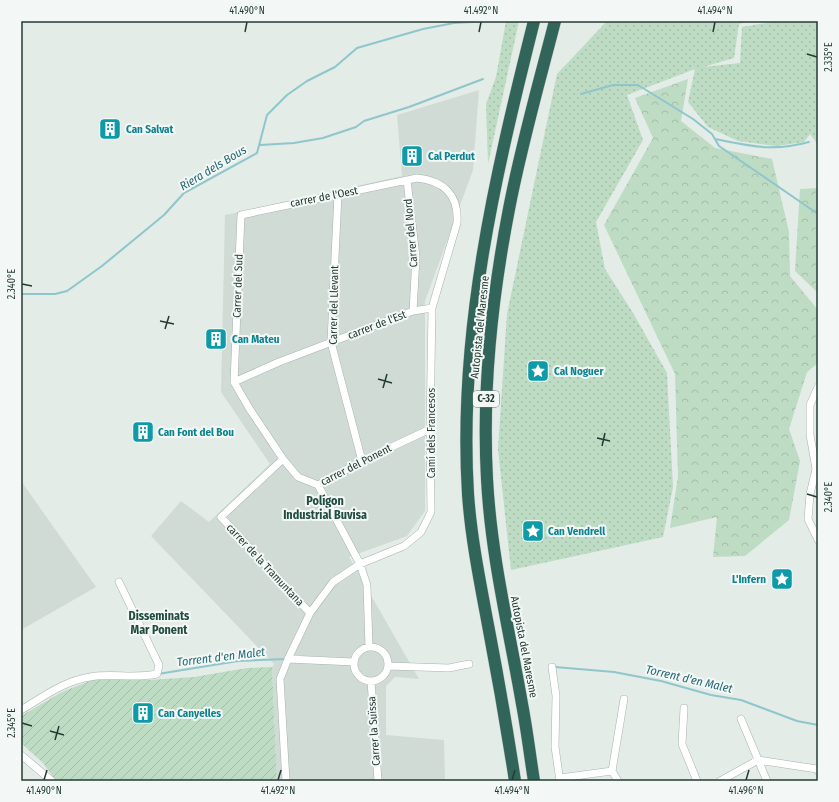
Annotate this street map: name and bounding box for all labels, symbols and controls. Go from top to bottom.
text: 41.490°N [229,5,265,17]
text: 41.492°N [464,5,498,17]
text: 41.494°N [697,5,733,17]
text: 2.335°E [823,42,835,72]
building icon: Can Salvat [97,116,123,142]
place label: Can Salvat [126,123,174,136]
water label: Riera dels Bous [177,143,249,193]
building icon: Cal Perdut [399,143,425,169]
place label: Cal Perdut [428,150,475,163]
street label: carrer de l'Oest [289,184,359,210]
street label: Carrer del Nord [402,198,420,268]
street label: Carrer del Sud [230,254,246,318]
street label: Carrer del Llevant [327,265,341,345]
text: 2.340°E [6,268,18,299]
street label: Autopista del Maresme [468,275,492,379]
street label: carrer de l'Est [346,308,408,342]
building icon: Can Mateu [203,326,229,352]
place label: Can Mateu [232,333,280,346]
place icon: Cal Noguer [525,358,551,384]
place label: Cal Noguer [554,365,604,378]
street label: Camí dels Francesos [425,387,438,478]
road number: C-32 [473,391,499,407]
building icon: Can Font del Bou [130,419,156,445]
place label: Can Font del Bou [158,426,234,439]
street label: carrer del Ponent [318,441,394,488]
text: 2.340°E [823,481,835,512]
district label: Polígon Industrial Buvisa [283,494,367,522]
place icon: Can Vendrell [520,518,546,544]
street label: carrer de la Tramuntana [224,521,306,609]
place label: Can Vendrell [548,525,606,538]
place icon: L'Infern [769,566,795,592]
place label: L'Infern [732,573,766,586]
street label: Autopista del Maresme [508,595,540,699]
district label: Disseminats Mar Ponent [129,609,190,637]
water label: Torrent d'en Malet [176,645,266,669]
water label: Torrent d'en Malet [644,662,734,696]
street label: Carrer la Suïssa [365,696,383,766]
building icon: Can Canyelles [130,700,156,726]
place label: Can Canyelles [158,707,221,720]
text: 2.345°E [6,708,18,738]
text: 41.490°N [26,785,62,797]
text: 41.492°N [261,785,295,797]
text: 41.494°N [494,785,530,797]
text: 41.496°N [728,785,764,797]

